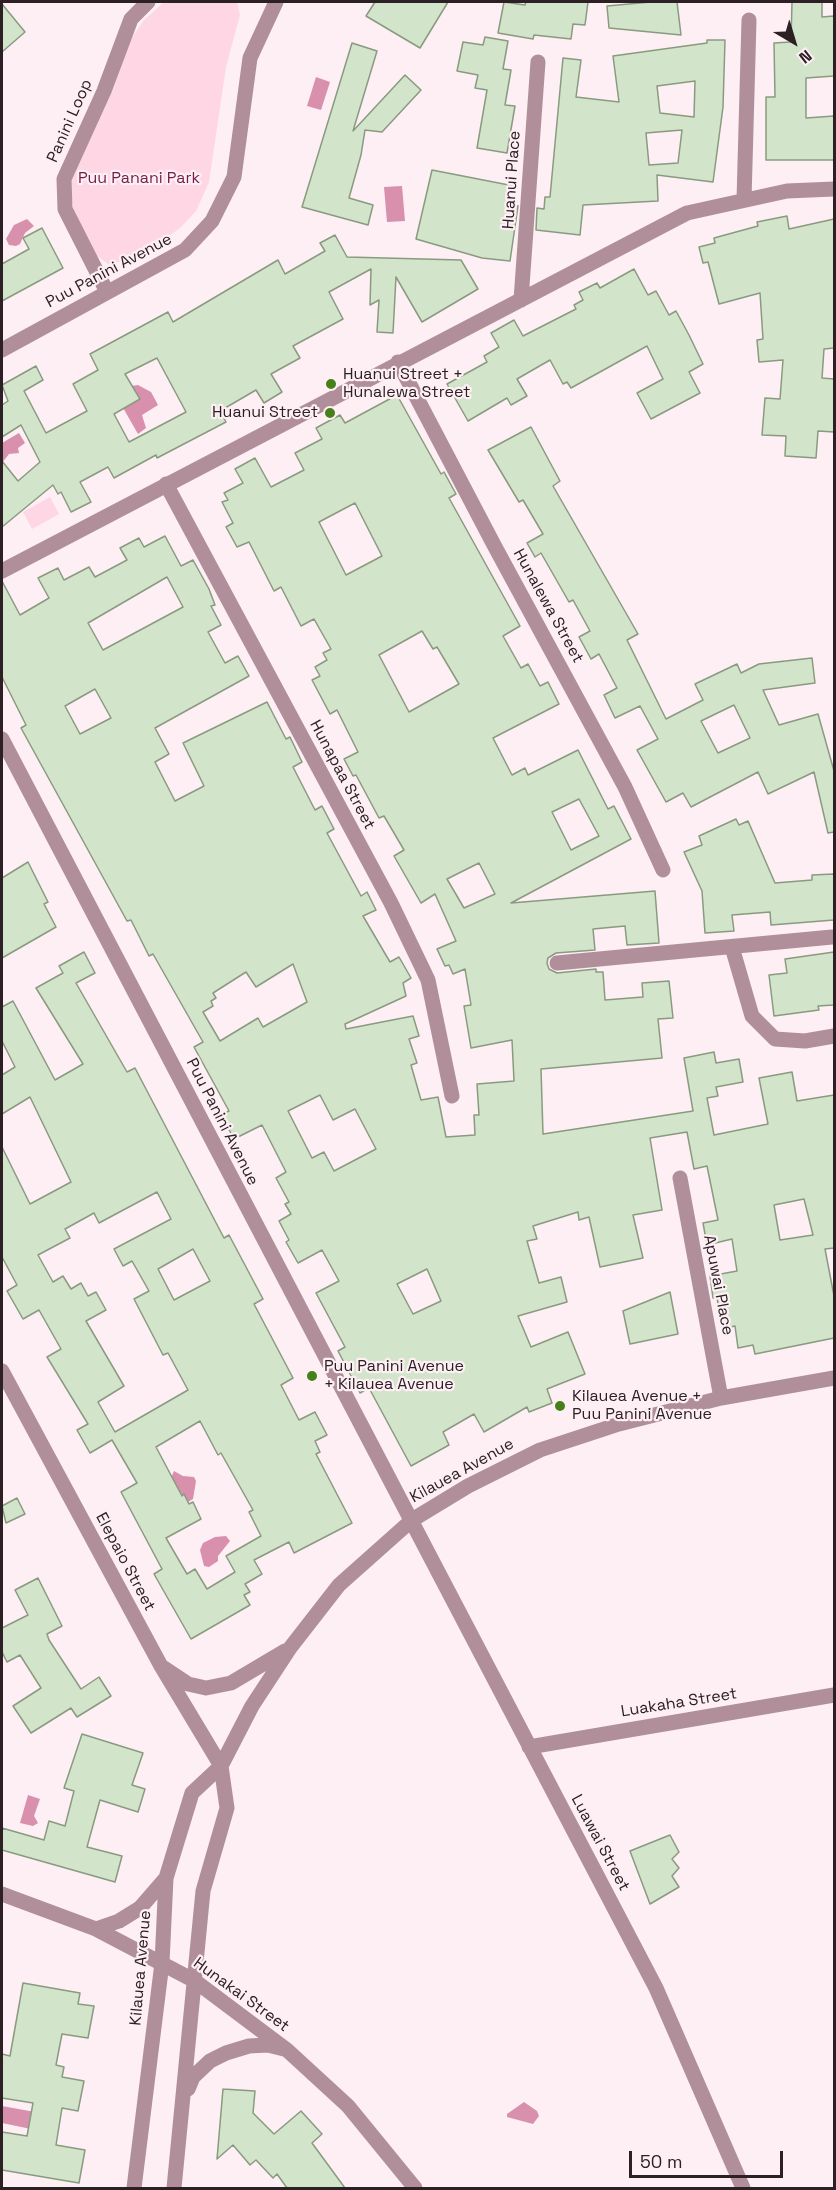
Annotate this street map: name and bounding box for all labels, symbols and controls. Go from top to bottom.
north arrow [764,12,824,72]
text: N [795,45,816,68]
street label: Panini Loop [43,76,97,166]
street label: Huanui Place [499,130,525,230]
park label: Puu Panani Park [78,169,200,189]
street label: Puu Panini Avenue [43,230,175,312]
place label: Huanui Street + Hunalewa Street [343,365,470,403]
marker: Huanui Street + Hunalewa Street [324,377,338,391]
place label: Huanui Street [212,403,318,423]
marker: Huanui Street [323,406,337,420]
street label: Hunalewa Street [509,546,587,666]
street label: Hunapaa Street [305,717,379,833]
street label: Puu Panini Avenue [182,1055,262,1189]
street label: Apuwai Place [699,1233,737,1337]
place label: Puu Panini Avenue + Kilauea Avenue [324,1357,464,1395]
marker: Puu Panini Avenue + Kilauea Avenue [305,1369,319,1383]
place label: Kilauea Avenue + Puu Panini Avenue [572,1387,712,1425]
marker: Kilauea Avenue + Puu Panini Avenue [553,1399,567,1413]
street label: Kilauea Avenue [407,1435,517,1507]
street label: Elepaio Street [91,1509,159,1615]
street label: Luakaha Street [620,1684,738,1722]
street label: Luawai Street [567,1792,633,1894]
street label: Kilauea Avenue [126,1910,156,2026]
street label: Hunakai Street [189,1954,293,2036]
scale bar [632,2139,786,2177]
text: 50 m [640,2150,682,2173]

